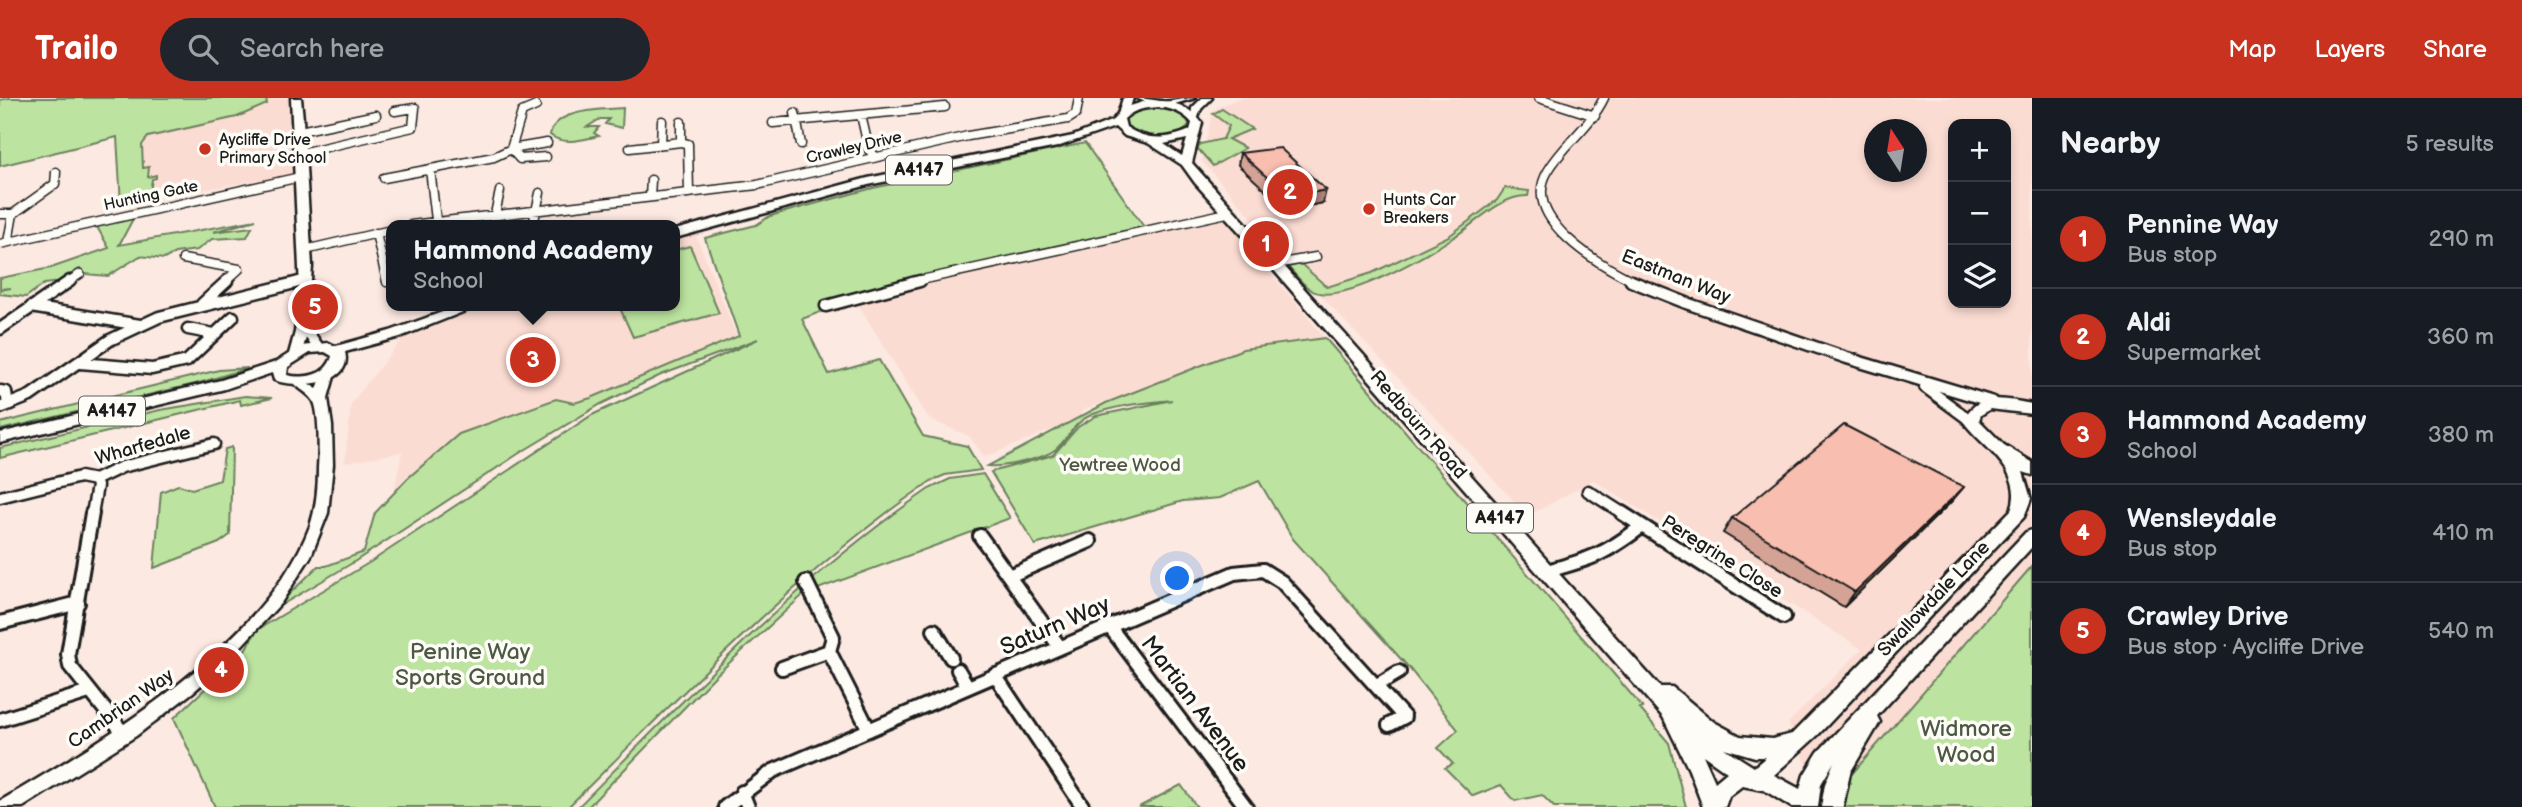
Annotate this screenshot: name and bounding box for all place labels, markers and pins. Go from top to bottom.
place label: Aycliffe Drive Primary School [219,131,326,168]
marker: Aycliffe Drive Primary School [197,141,213,157]
pin: 2 [1267,166,1313,218]
place label: Hunts Car Breakers [1383,191,1456,228]
marker: Hunts Car Breakers [1361,201,1377,217]
pin: 1 [1243,218,1289,270]
pin: 5 [292,281,338,333]
pin: 3 [510,334,556,386]
pin: 4 [198,644,244,696]

